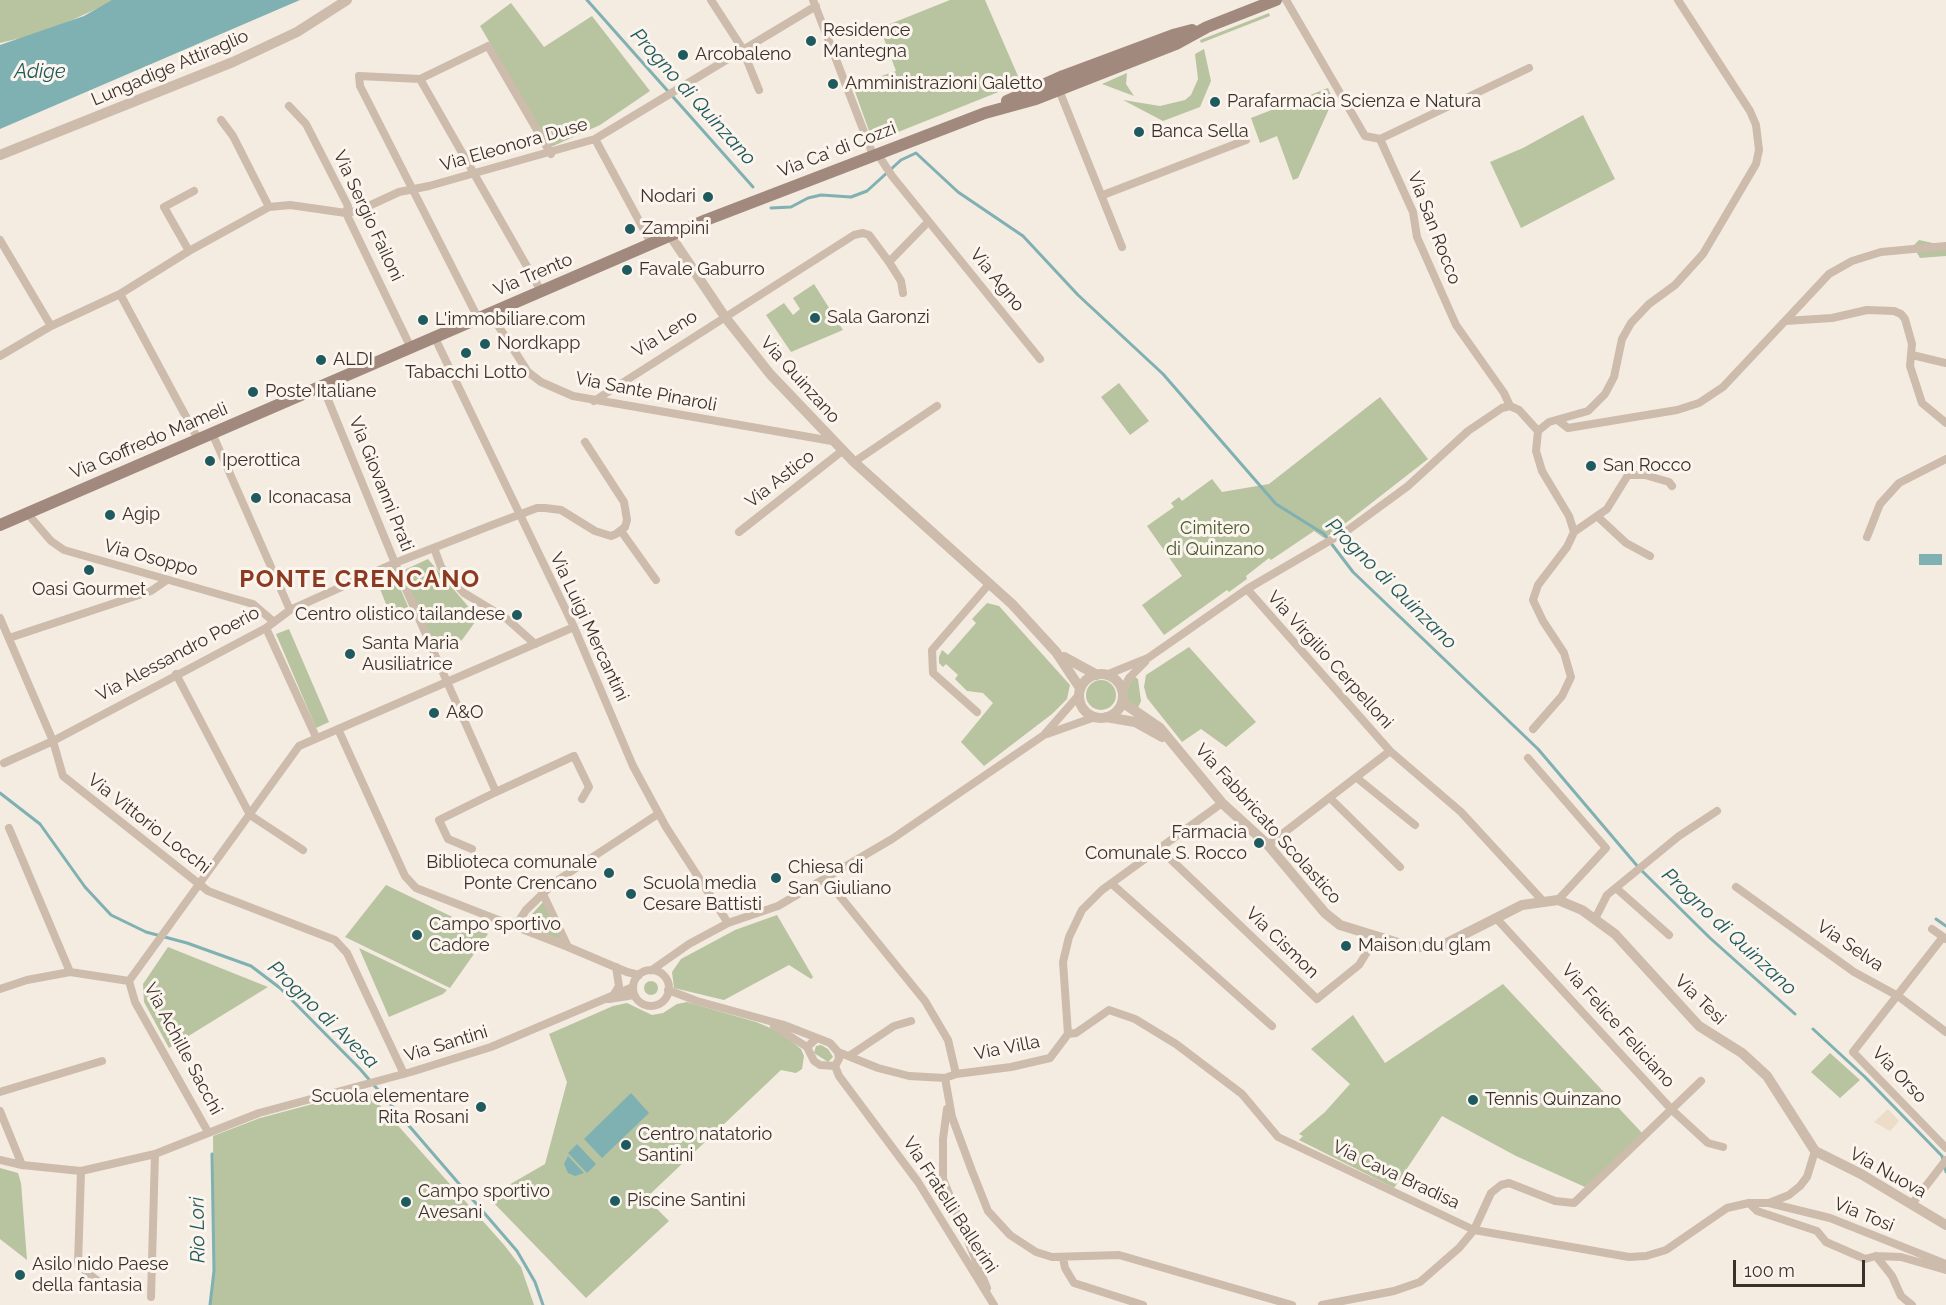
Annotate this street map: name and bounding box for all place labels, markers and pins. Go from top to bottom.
place label: Residence Mantegna [823,20,910,63]
marker: Residence Mantegna [804,34,818,48]
place label: Arcobaleno [695,44,791,66]
marker: Arcobaleno [676,48,690,62]
place label: Amministrazioni Galetto [845,73,1043,95]
marker: Amministrazioni Galetto [826,77,840,91]
place label: Parafarmacia Scienza e Natura [1227,91,1481,113]
marker: Parafarmacia Scienza e Natura [1208,95,1222,109]
place label: Banca Sella [1151,121,1249,143]
marker: Banca Sella [1132,125,1146,139]
place label: Nodari [640,186,696,208]
marker: Nodari [701,190,715,204]
place label: Zampini [642,218,709,240]
marker: Zampini [623,222,637,236]
place label: Favale Gaburro [639,259,765,281]
marker: Favale Gaburro [620,263,634,277]
place label: Sala Garonzi [827,307,930,329]
place label: L'immobiliare.com [435,309,586,331]
marker: Sala Garonzi [808,311,822,325]
marker: L'immobiliare.com [416,313,430,327]
place label: Nordkapp [497,333,580,355]
marker: Nordkapp [478,337,492,351]
marker: Tabacchi Lotto [459,346,473,360]
place label: ALDI [333,349,373,371]
marker: ALDI [314,353,328,367]
place label: Tabacchi Lotto [405,362,527,384]
place label: Poste Italiane [265,381,376,403]
marker: Poste Italiane [246,385,260,399]
place label: Iperottica [222,450,300,472]
marker: Iperottica [203,454,217,468]
place label: San Rocco [1603,455,1691,477]
marker: San Rocco [1584,459,1598,473]
place label: Iconacasa [268,487,351,509]
marker: Iconacasa [249,491,263,505]
place label: Agip [122,504,160,526]
marker: Agip [103,508,117,522]
marker: Oasi Gourmet [82,563,96,577]
place label: Oasi Gourmet [32,579,146,601]
place label: Centro olistico tailandese [295,604,505,626]
marker: Centro olistico tailandese [510,608,524,622]
place label: Santa Maria Ausiliatrice [362,633,459,676]
marker: Santa Maria Ausiliatrice [343,647,357,661]
place label: A&O [446,702,484,724]
marker: A&O [427,706,441,720]
place label: Farmacia Comunale S. Rocco [1085,822,1247,864]
marker: Farmacia Comunale S. Rocco [1252,836,1266,850]
place label: Biblioteca comunale Ponte Crencano [426,852,597,894]
place label: Chiesa di San Giuliano [788,857,891,900]
marker: Biblioteca comunale Ponte Crencano [602,866,616,880]
marker: Chiesa di San Giuliano [769,871,783,885]
place label: Scuola media Cesare Battisti [643,873,762,916]
marker: Scuola media Cesare Battisti [624,887,638,901]
place label: Campo sportivo Cadore [429,914,561,956]
marker: Campo sportivo Cadore [410,928,424,942]
place label: Maison du glam [1358,935,1491,957]
marker: Maison du glam [1339,939,1353,953]
place label: Scuola elementare Rita Rosani [312,1086,469,1128]
place label: Tennis Quinzano [1485,1089,1621,1111]
marker: Tennis Quinzano [1466,1093,1480,1107]
marker: Scuola elementare Rita Rosani [474,1100,488,1114]
place label: Centro natatorio Santini [638,1124,772,1166]
marker: Centro natatorio Santini [619,1138,633,1152]
place label: Campo sportivo Avesani [418,1181,550,1224]
place label: Piscine Santini [627,1190,746,1212]
marker: Piscine Santini [608,1194,622,1208]
marker: Campo sportivo Avesani [399,1195,413,1209]
place label: Asilo nido Paese della fantasia [32,1254,168,1296]
marker: Asilo nido Paese della fantasia [13,1268,27,1282]

